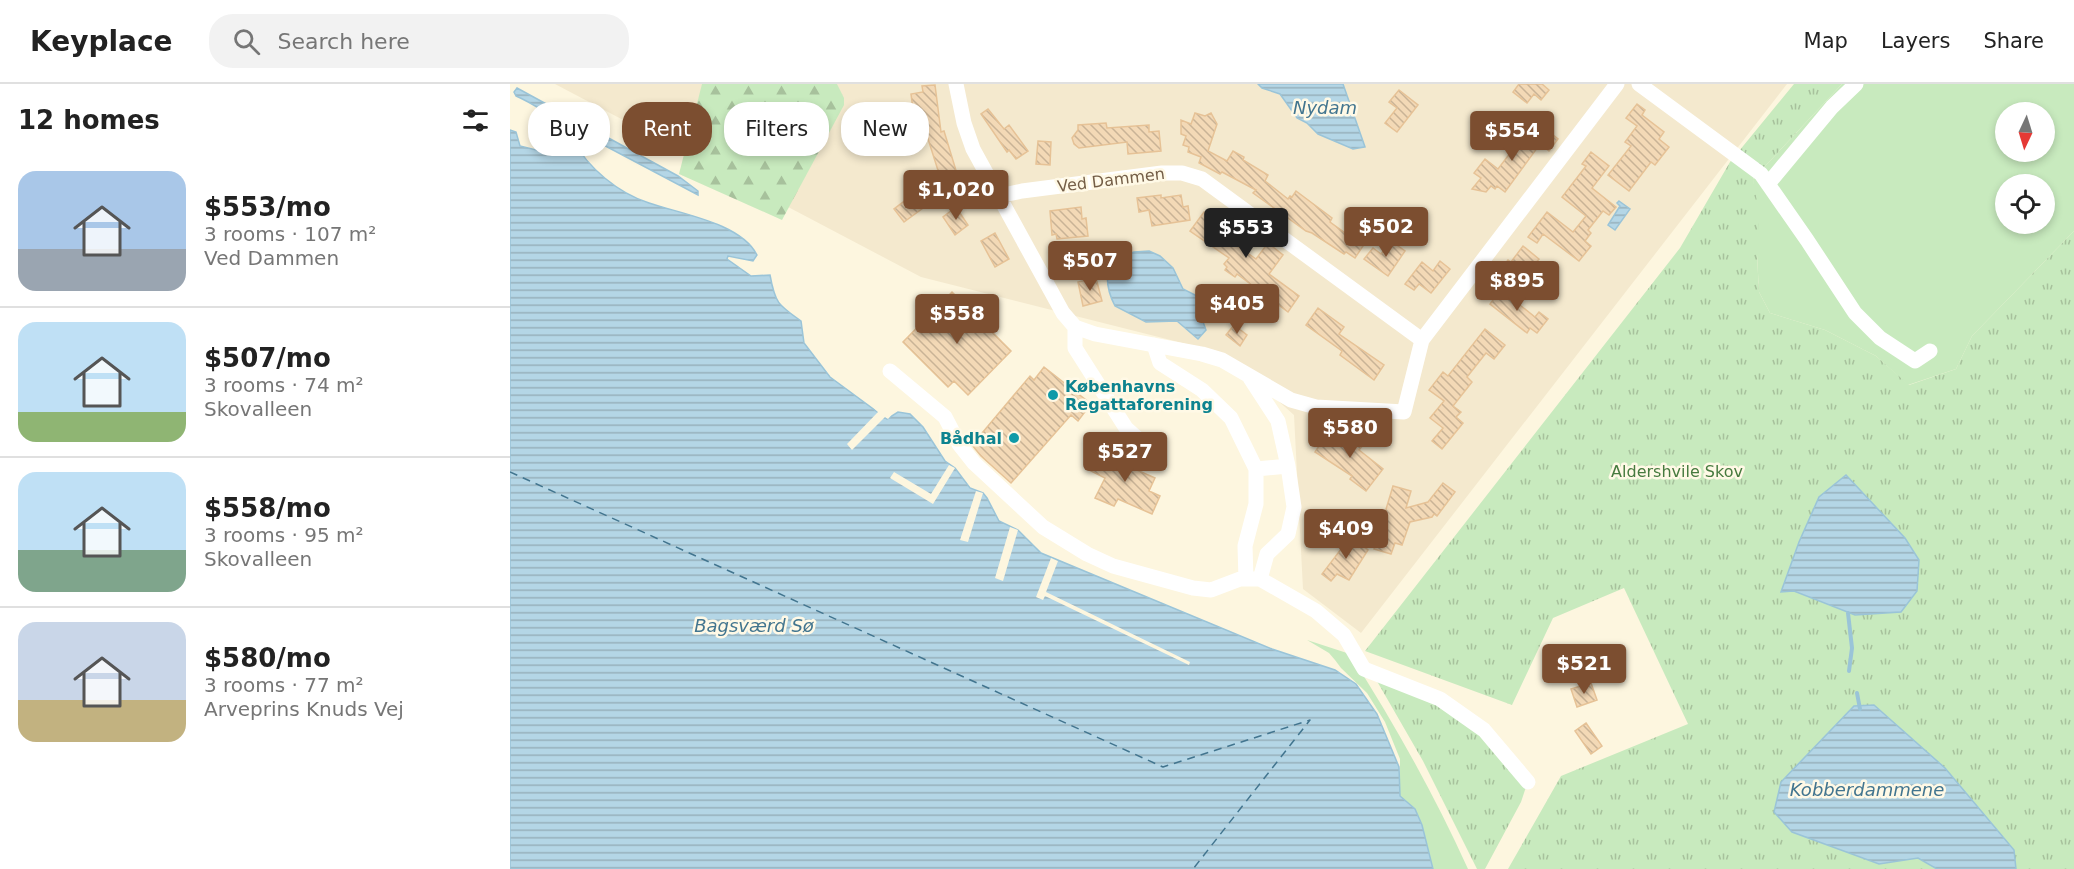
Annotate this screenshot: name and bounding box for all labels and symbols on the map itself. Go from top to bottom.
water label: Nydam [1293,97,1357,118]
north arrow [1995,102,2055,162]
pin: $554 [1476,111,1548,162]
street label: Ved Dammen [1056,164,1166,196]
pin: $1,020 [907,170,1005,221]
pin: $502 [1350,207,1422,258]
pin: $553 [1210,208,1282,259]
pin: $507 [1054,241,1126,292]
pin: $895 [1481,261,1553,312]
pin: $405 [1201,284,1273,335]
pin: $558 [921,294,993,345]
place label: Københavns Regattaforening [1065,377,1213,414]
marker: Københavns Regattaforening [1046,388,1060,402]
pin: $580 [1314,408,1386,459]
place label: Bådhal [940,429,1002,448]
marker: Bådhal [1007,431,1021,445]
pin: $527 [1089,432,1161,483]
park label: Aldershvile Skov [1611,462,1743,481]
pin: $409 [1310,509,1382,560]
water label: Bagsværd Sø [694,615,815,636]
pin: $521 [1548,644,1620,695]
water label: Kobberdammene [1790,779,1944,800]

